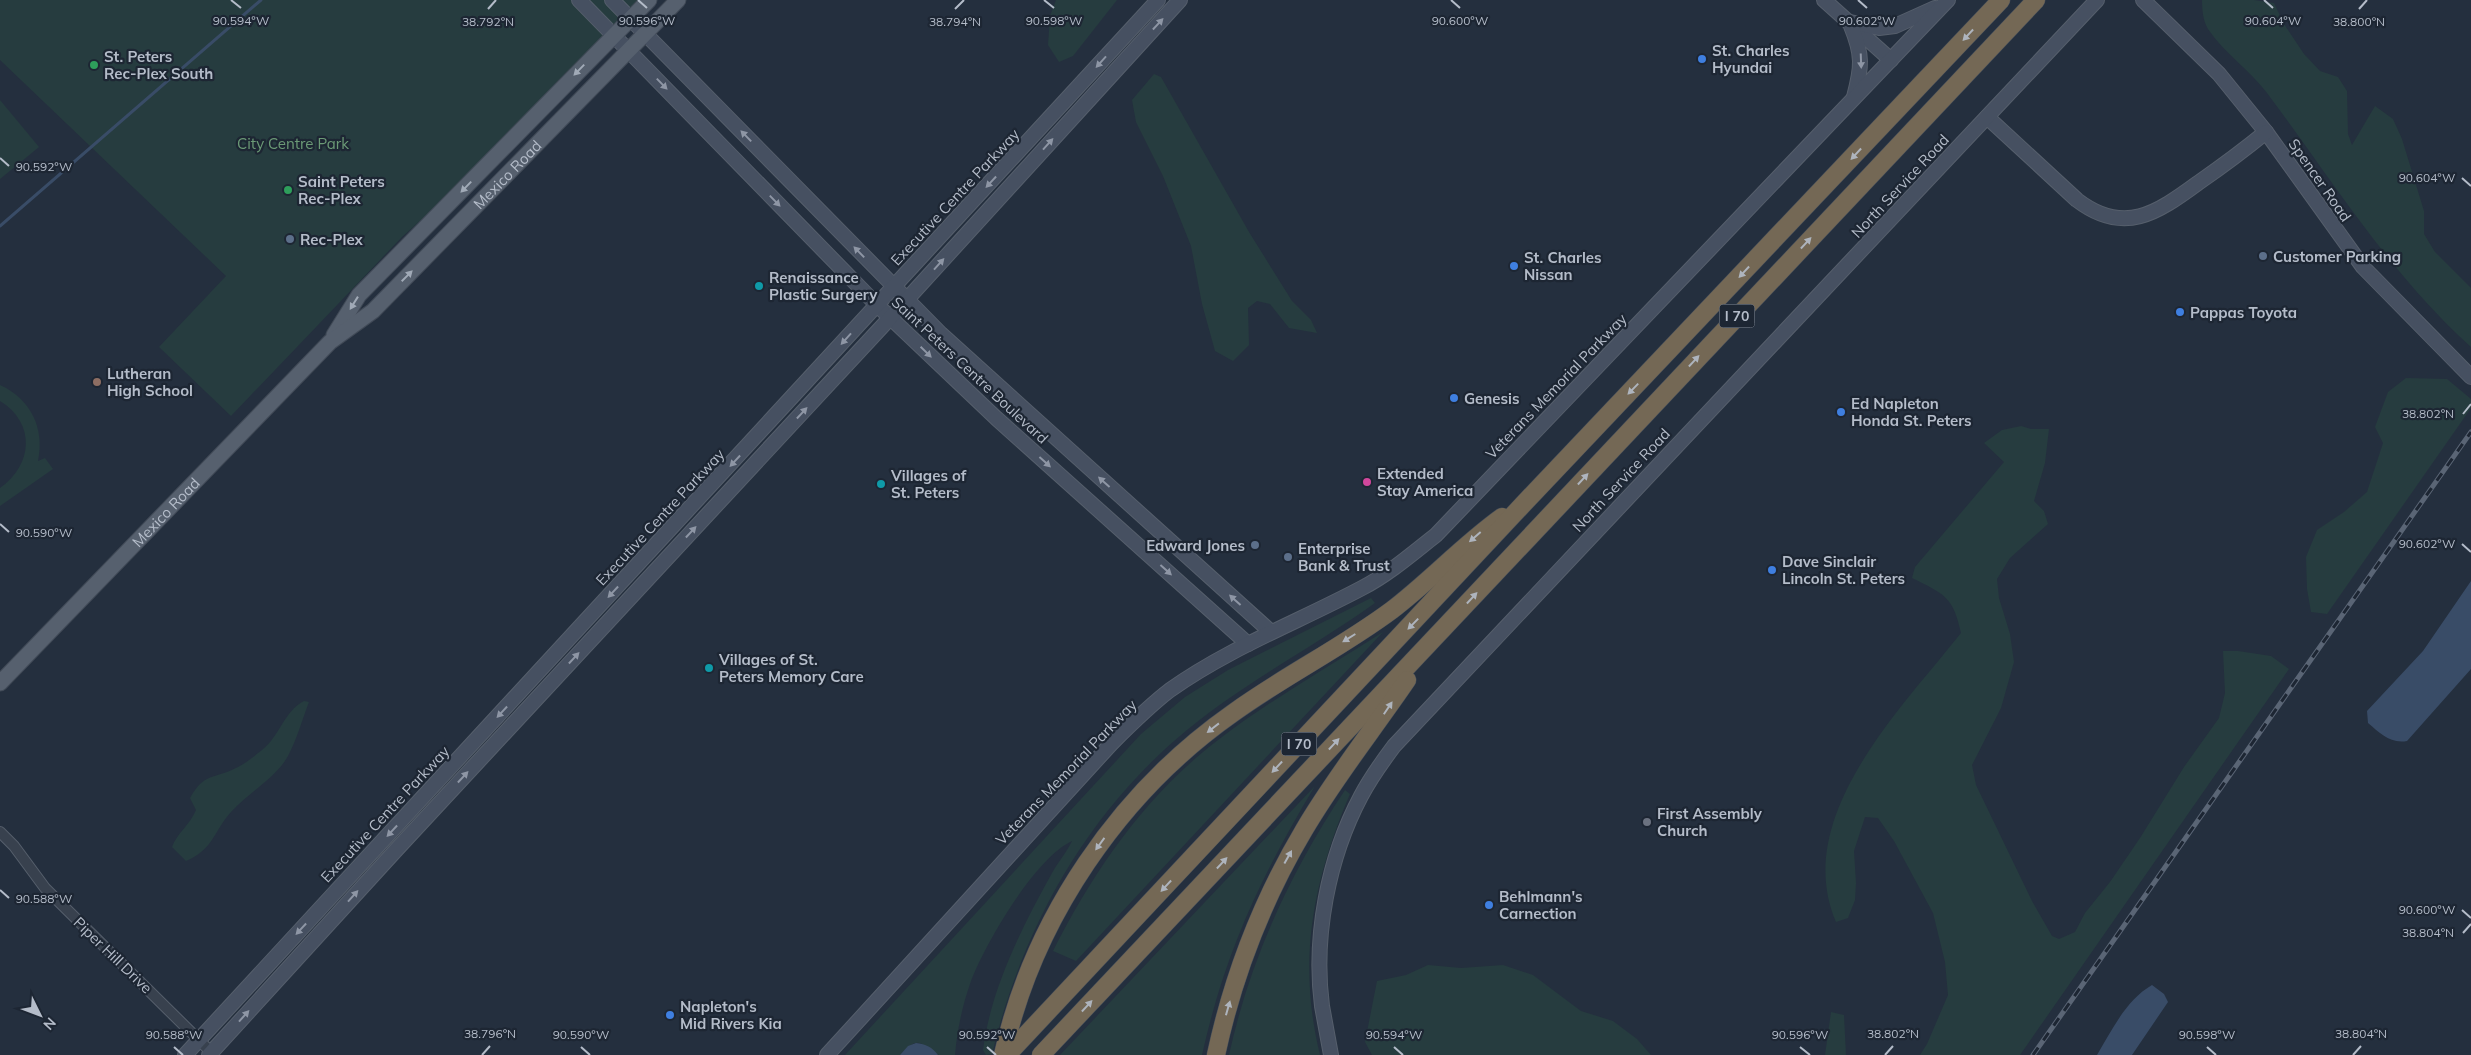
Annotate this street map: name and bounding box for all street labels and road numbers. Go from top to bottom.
street label: Executive Centre Parkway [887,125,1023,269]
street label: North Service Road [1847,130,1953,242]
street label: Spencer Road [2284,135,2356,225]
street label: Mexico Road [469,136,545,213]
street label: Saint Peters Centre Boulevard [888,292,1052,448]
road number: I 70 [1720,304,1754,328]
street label: Veterans Memorial Parkway [1481,309,1631,463]
street label: North Service Road [1568,424,1674,536]
street label: Executive Centre Parkway [592,445,728,589]
street label: Mexico Road [128,473,203,551]
street label: Veterans Memorial Parkway [991,695,1141,849]
road number: I 70 [1282,732,1316,756]
street label: Executive Centre Parkway [317,742,453,886]
street label: Piper Hill Drive [70,913,156,997]

